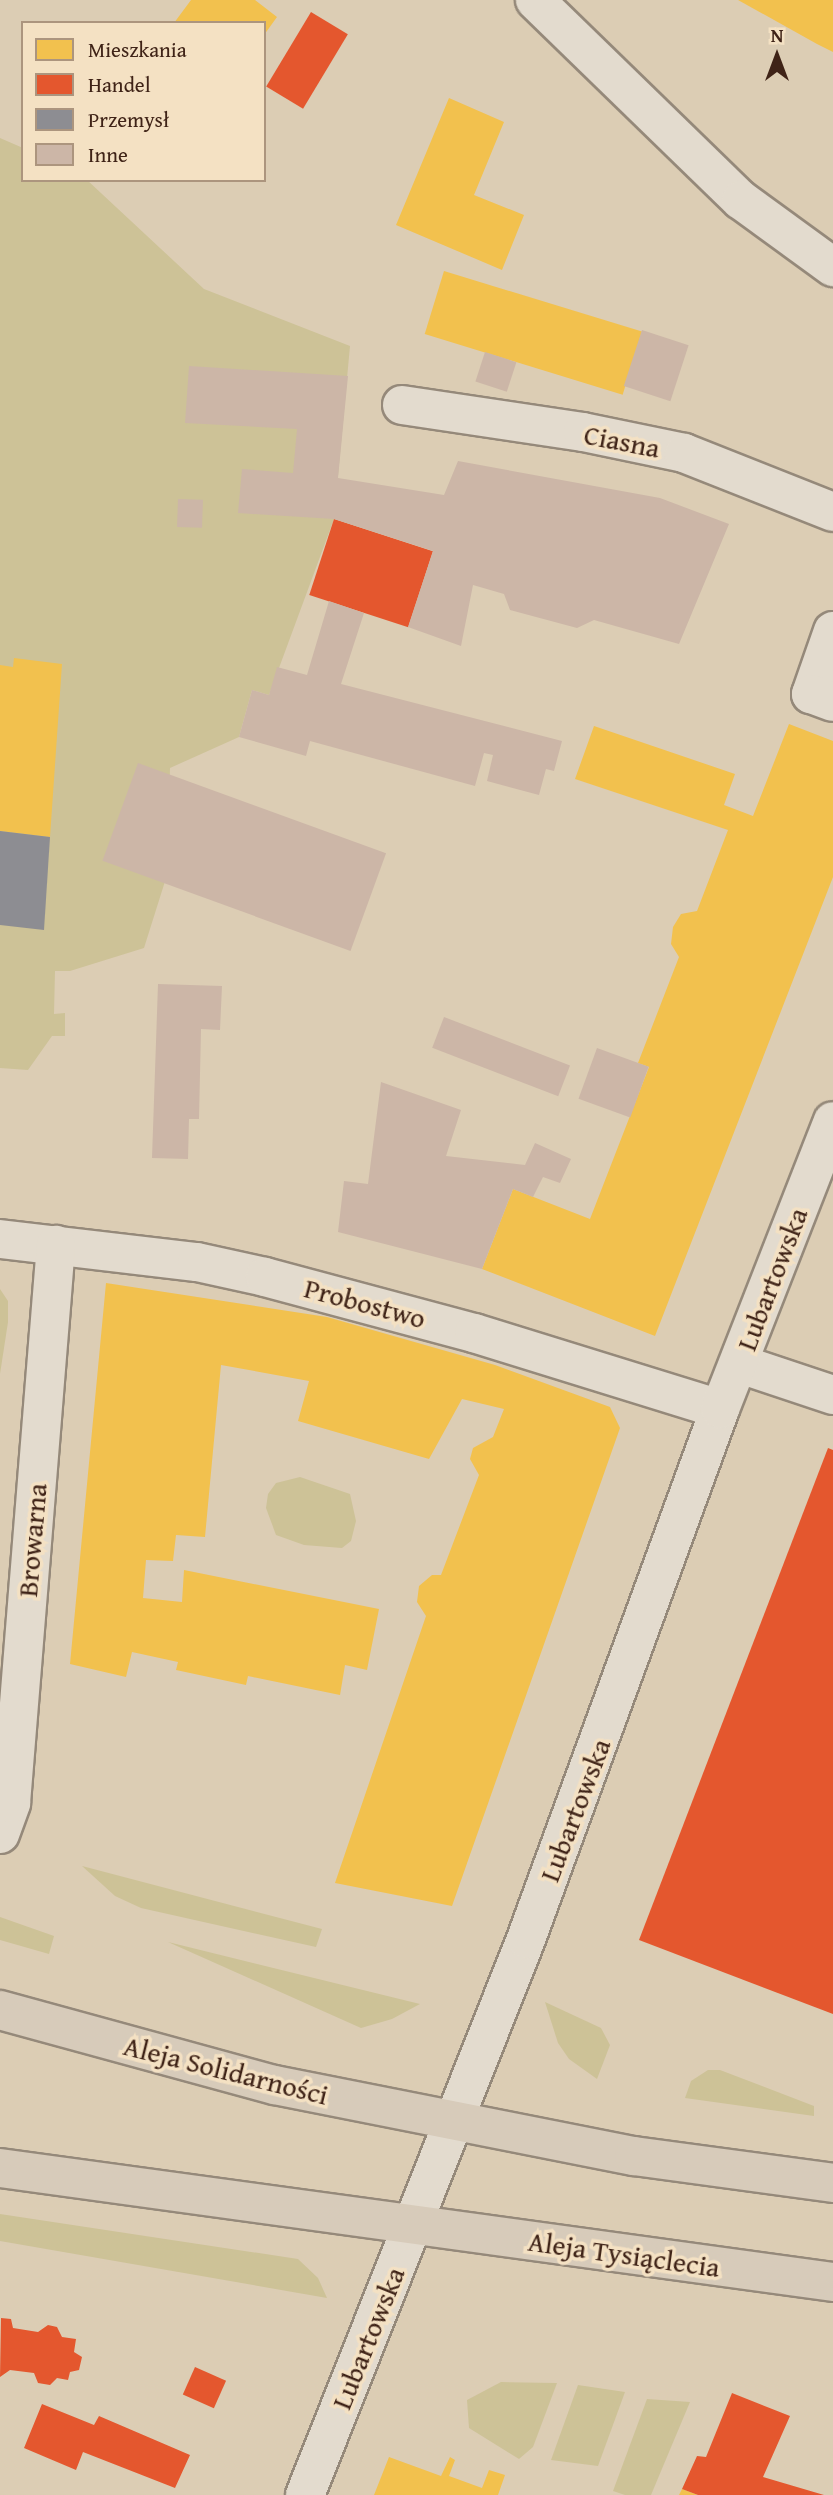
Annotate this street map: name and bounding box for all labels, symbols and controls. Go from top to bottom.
legend [21,21,266,182]
north arrow [742,21,812,91]
text: N [771,21,783,49]
text: Mieszkania [88,34,187,65]
text: Handel [88,69,151,100]
text: Przemysł [88,104,169,135]
text: Inne [88,139,128,170]
street label: Ciasna [581,417,663,465]
street label: Lubartowska [729,1203,815,1355]
street label: Probostwo [301,1271,429,1335]
street label: Browarna [10,1482,54,1598]
street label: Lubartowska [532,1734,618,1886]
street label: Aleja Solidarności [120,2028,332,2112]
street label: Aleja Tysiąclecia [526,2224,722,2284]
street label: Lubartowska [324,2262,412,2414]

